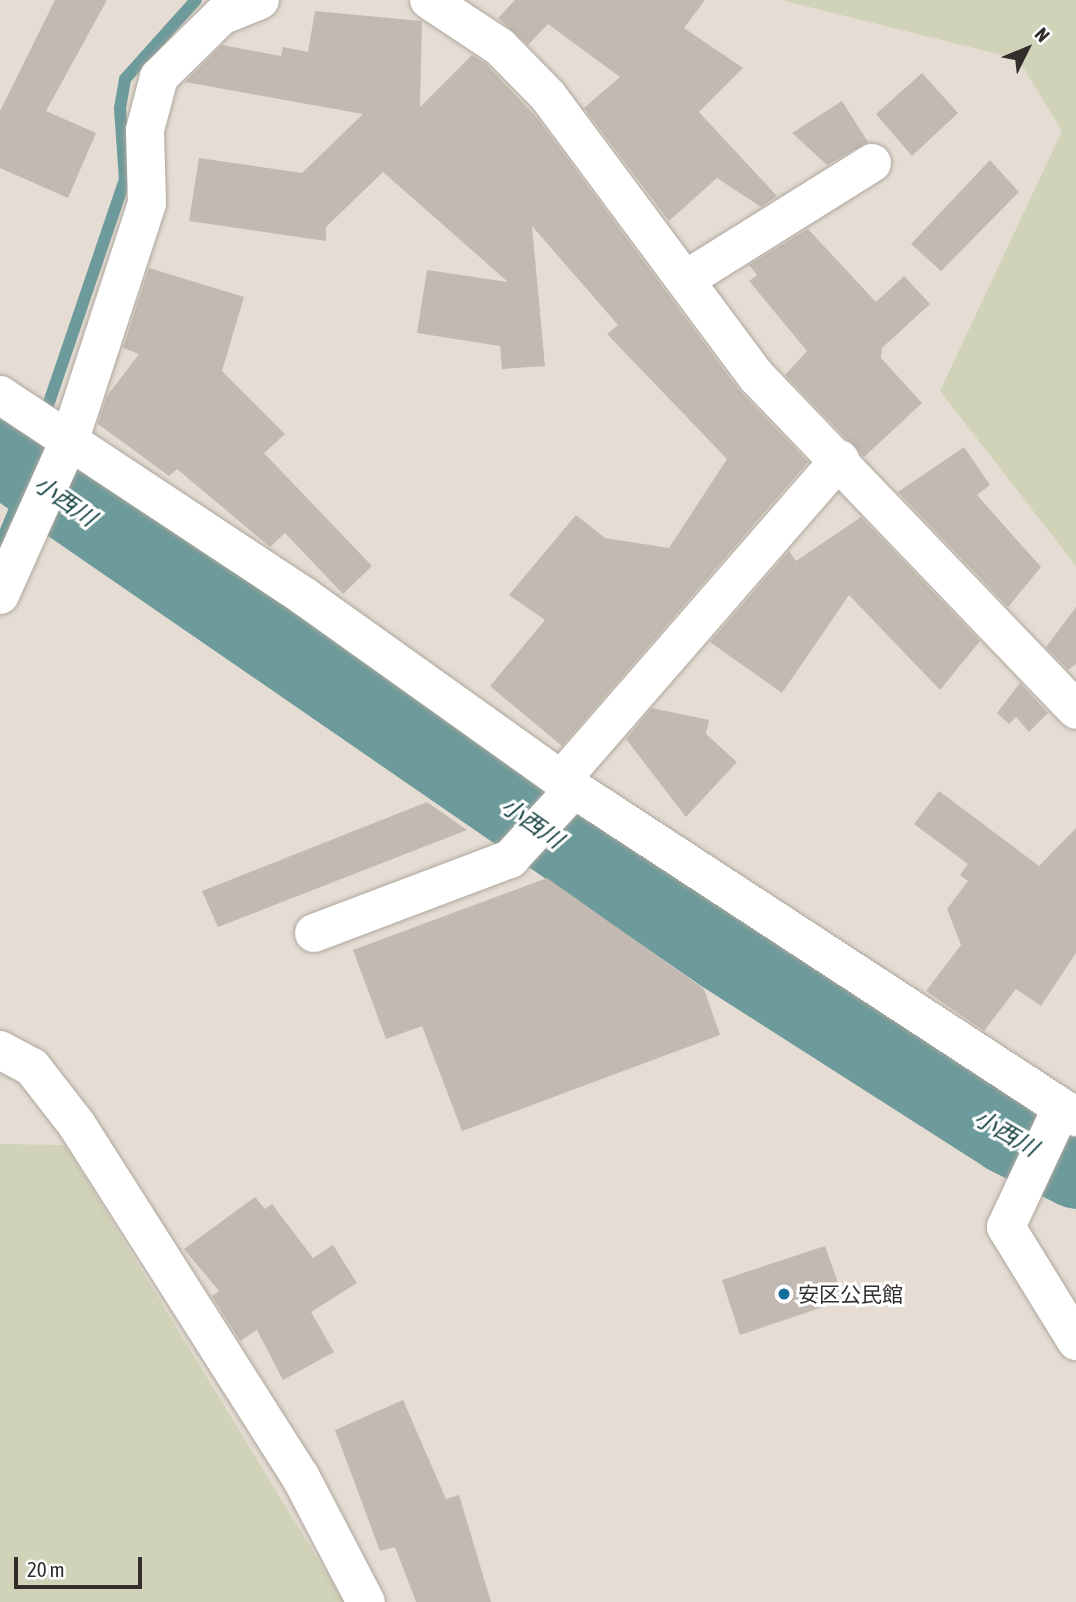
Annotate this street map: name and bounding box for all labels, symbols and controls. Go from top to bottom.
north arrow [992,14,1062,84]
text: N [1030,23,1054,46]
water label: 小西川 [29,470,101,532]
water label: 小西川 [496,792,568,854]
water label: 小西川 [969,1104,1043,1162]
place label: 安区公民館 [798,1281,903,1307]
marker: 安区公民館 [776,1286,792,1302]
scale bar [18,1542,145,1586]
text: 20 m [27,1557,65,1581]

